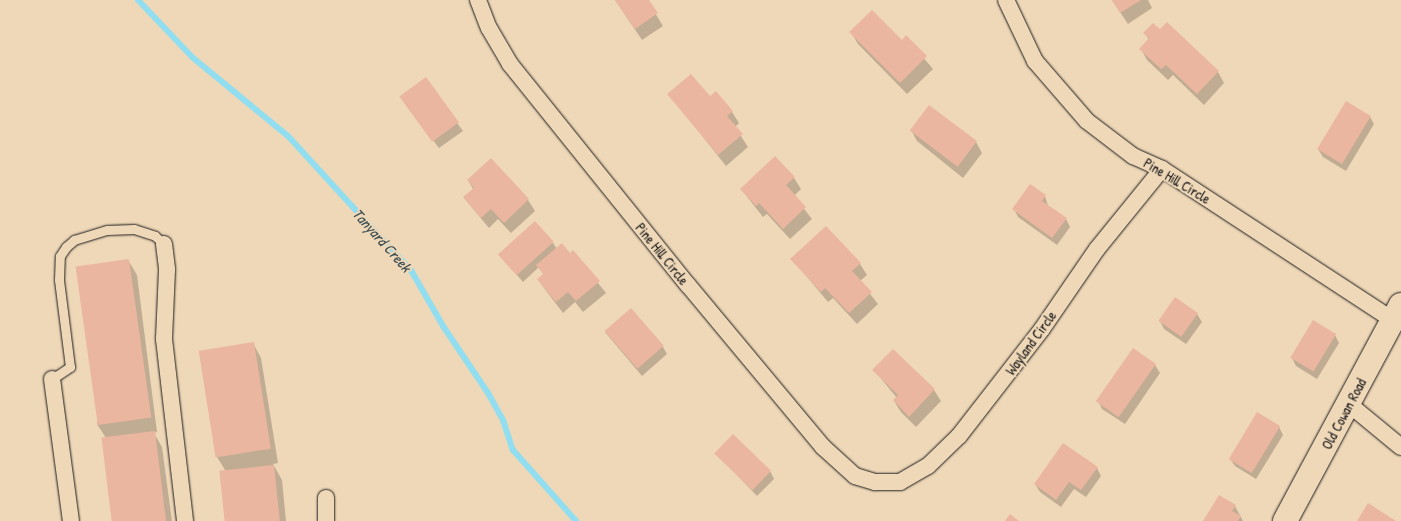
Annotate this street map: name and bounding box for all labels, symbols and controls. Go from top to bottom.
street label: Pine Hill Circle [1141,155,1213,207]
water label: Tanyard Creek [349,205,415,275]
street label: Pine Hill Circle [632,220,692,288]
street label: Wayland Circle [1002,308,1060,378]
street label: Old Cowan Road [1318,376,1370,452]

